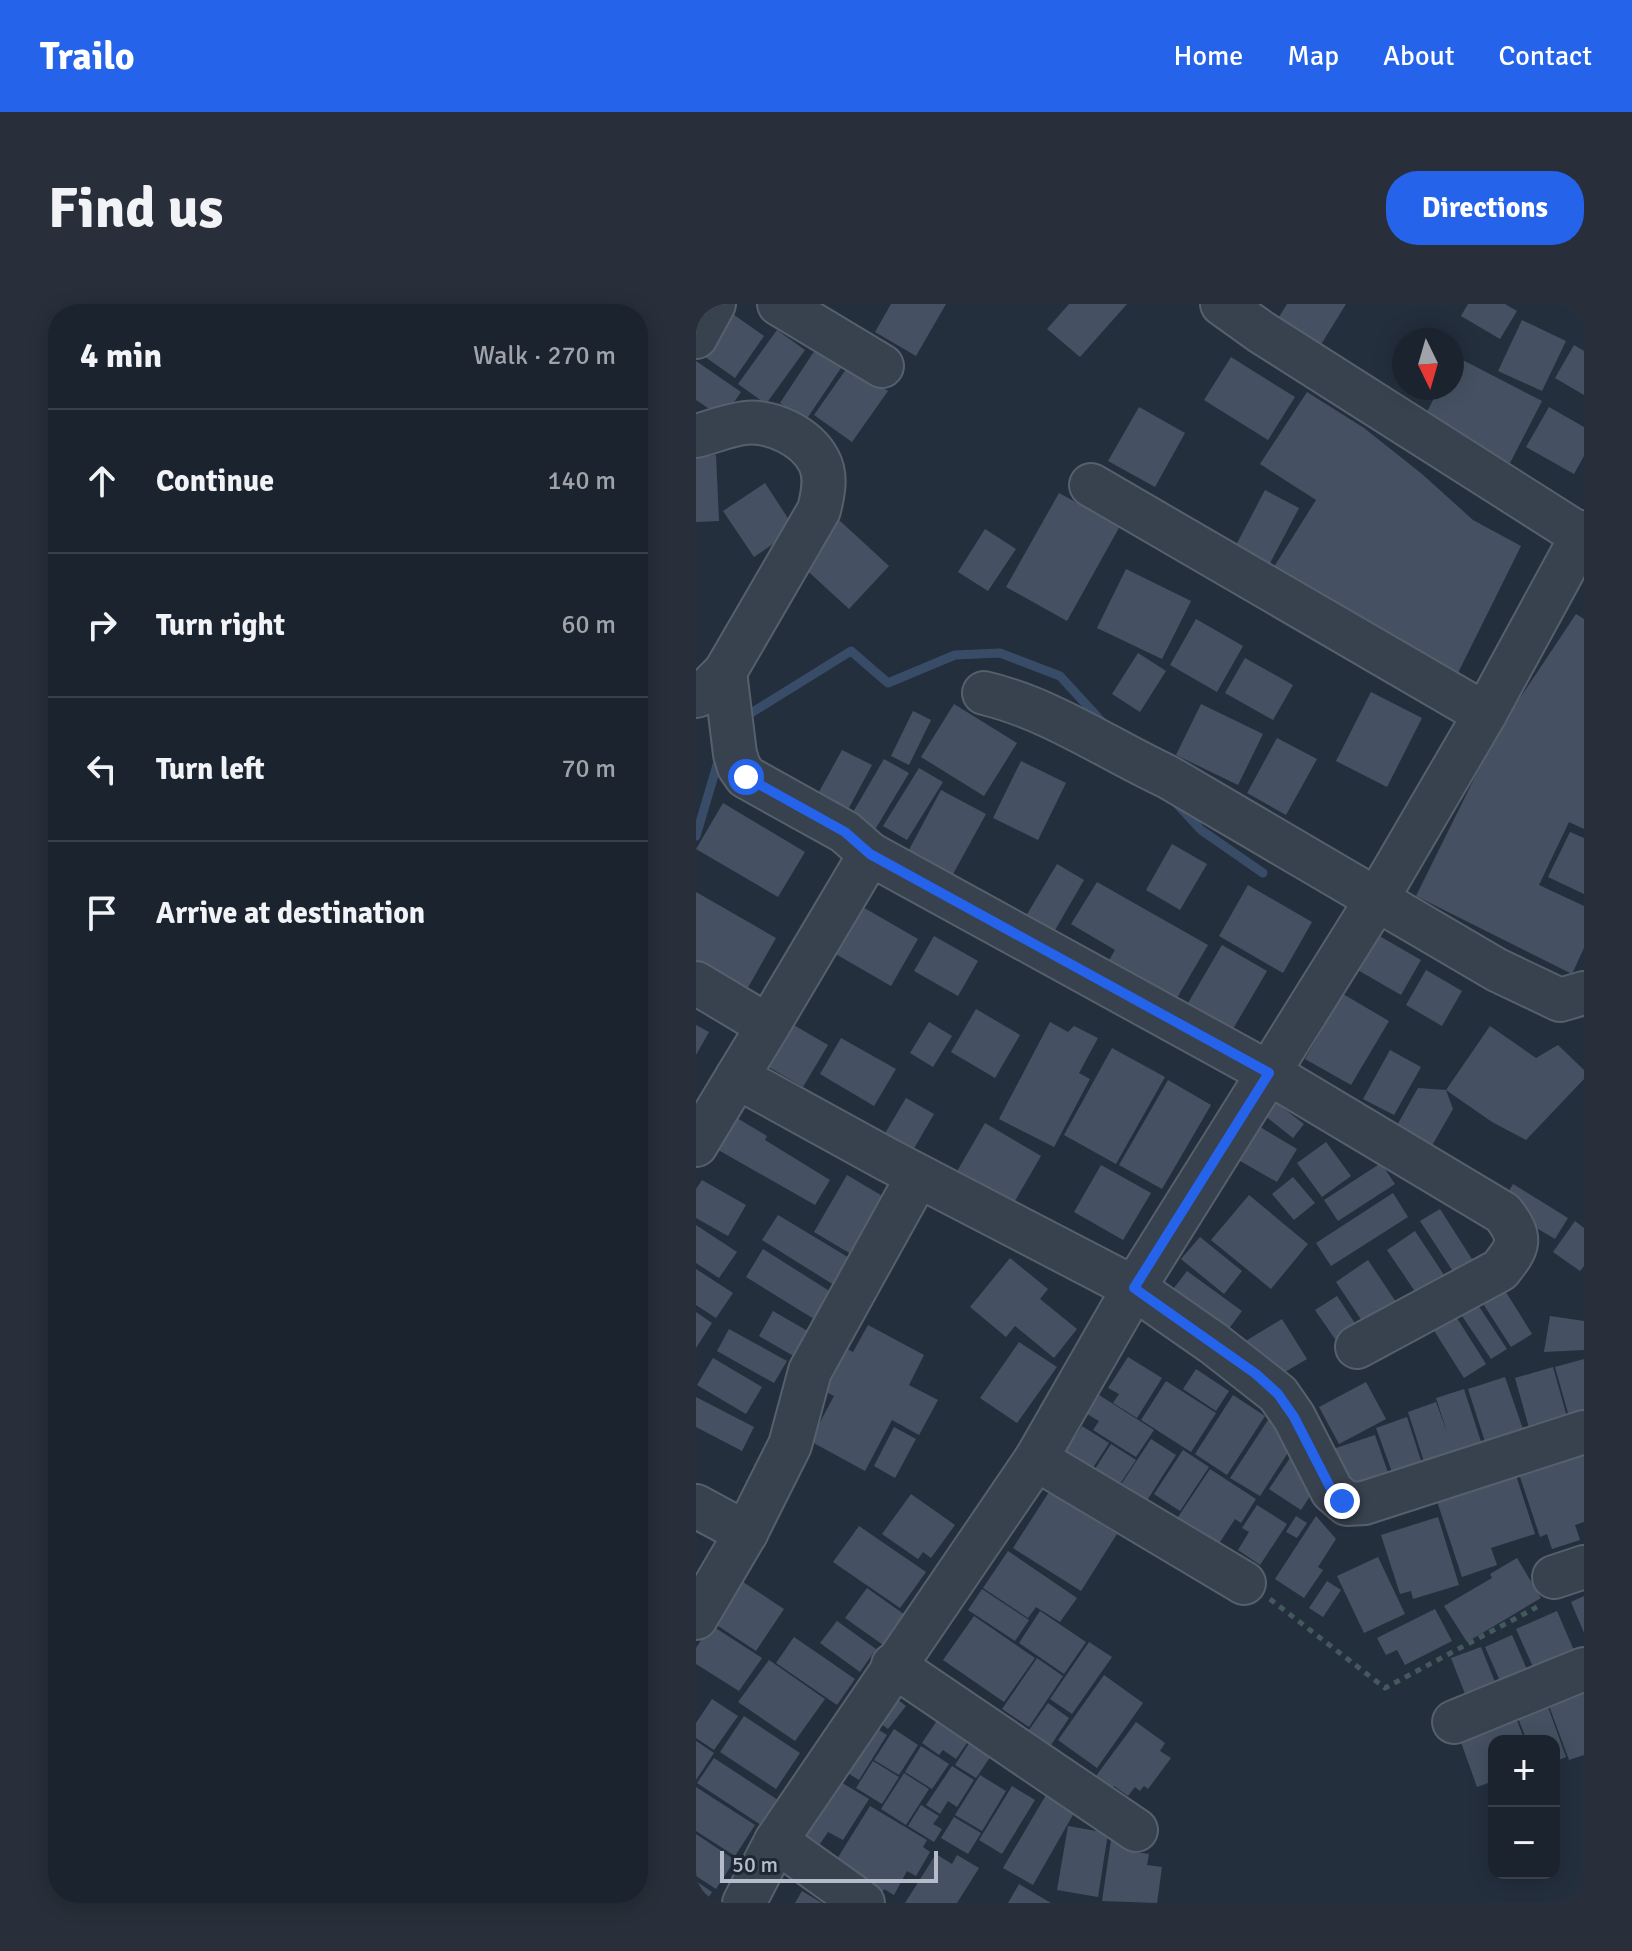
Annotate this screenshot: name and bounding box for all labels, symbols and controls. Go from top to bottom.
text: Trailo [40,33,135,80]
text: Home [1174,39,1243,73]
text: Map [1287,39,1339,73]
text: About [1383,39,1455,73]
text: Contact [1499,39,1592,73]
button: Directions [1386,171,1584,245]
text: Find us [48,174,223,243]
north arrow [1392,328,1464,400]
text: 4 min [80,335,162,377]
text: Walk · 270 m [473,340,616,372]
icon: ahead [80,459,124,503]
text: Continue [156,463,274,500]
text: 140 m [547,465,616,497]
icon: right [80,603,124,647]
text: Turn right [156,607,285,644]
text: 60 m [561,609,616,641]
icon: left [80,747,124,791]
text: Turn left [156,751,265,788]
text: 70 m [561,753,616,785]
route start [728,759,764,795]
icon: arrive [80,891,124,935]
text: Arrive at destination [156,895,425,932]
route end [1324,1483,1360,1519]
map controls [1488,1735,1560,1879]
button: + [1488,1735,1560,1807]
button: − [1488,1807,1560,1879]
scale bar [720,1847,938,1883]
text: 50 m [732,1851,778,1878]

